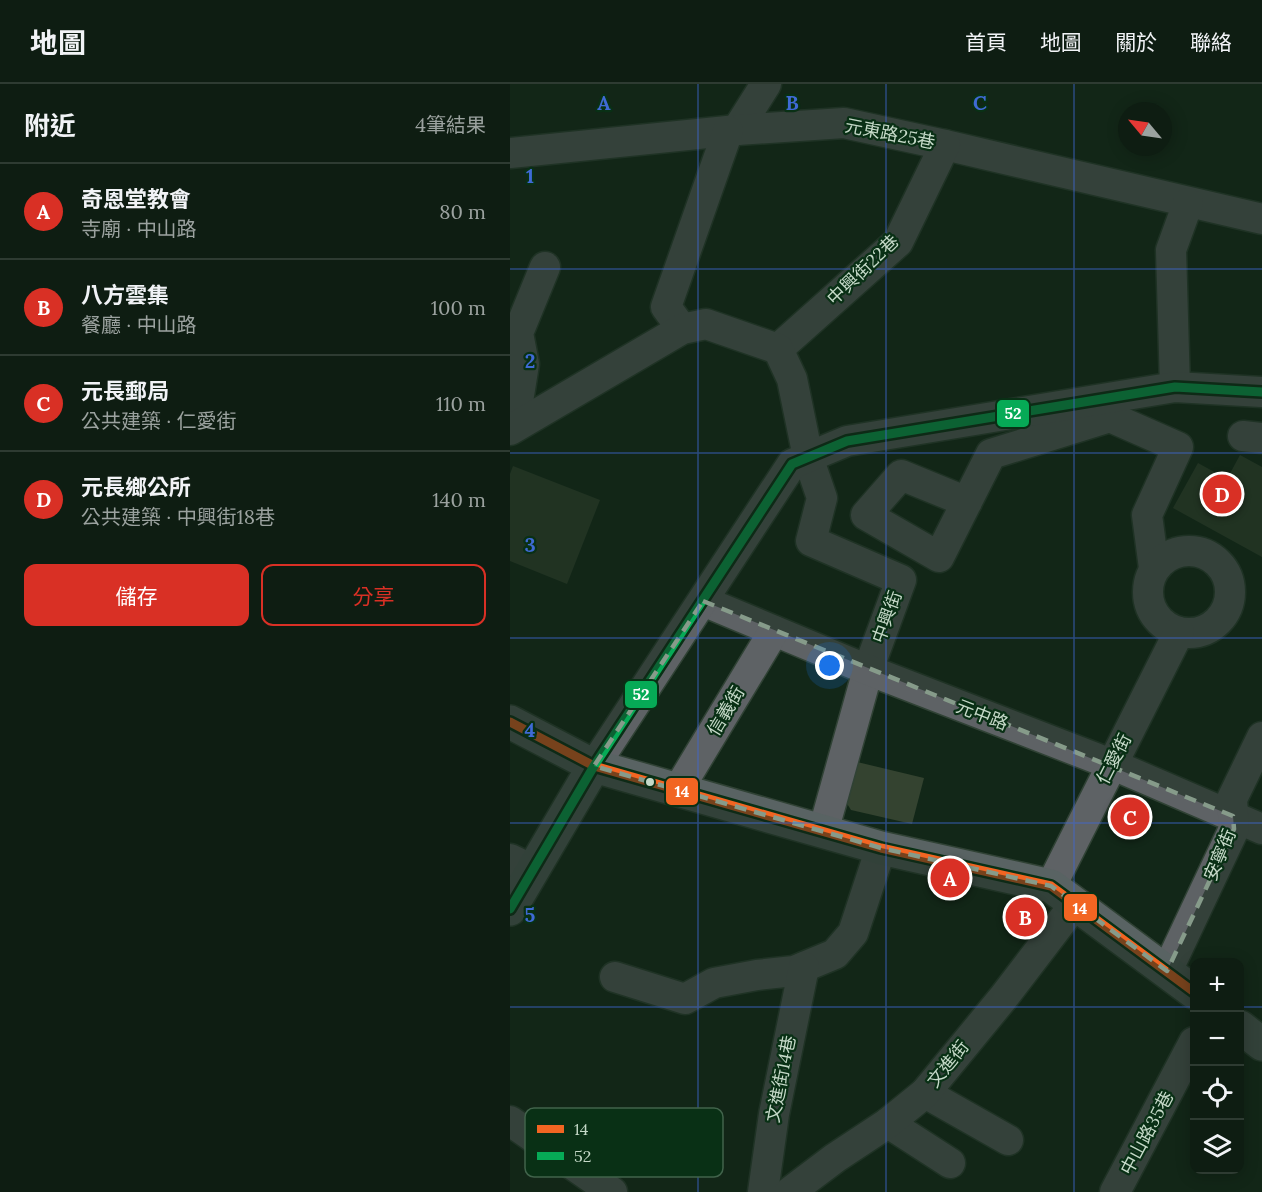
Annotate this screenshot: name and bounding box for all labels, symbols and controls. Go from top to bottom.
text: 地圖 [30,25,86,61]
text: 首頁 [965,29,1007,56]
text: 地圖 [1040,29,1082,56]
text: 關於 [1115,29,1157,56]
text: 聯絡 [1190,29,1232,56]
text: A [597,90,611,115]
text: B [785,90,799,115]
text: C [973,90,987,115]
north arrow [1118,102,1172,156]
text: 附近 [24,109,76,142]
text: 4筆結果 [415,112,486,137]
street label: 元東路25巷 [843,113,937,154]
text: 1 [526,163,534,188]
text: 奇恩堂教會 [81,185,191,213]
text: A [37,199,50,224]
text: 80 m [439,199,486,224]
text: 寺廟 · 中山路 [81,216,197,241]
street label: 中興街22巷 [822,230,903,310]
text: 八方雲集 [81,281,169,309]
text: B [37,295,50,320]
text: 100 m [431,295,486,320]
text: 餐廳 · 中山路 [81,312,197,337]
text: 2 [525,348,535,373]
text: 元長郵局 [81,377,169,405]
text: C [37,391,50,416]
text: 110 m [436,391,486,416]
line badge: 52 [996,399,1030,428]
text: 52 [1004,403,1022,423]
text: 公共建築 · 仁愛街 [81,408,237,433]
pin: D [1202,472,1242,516]
text: 元長鄉公所 [81,473,191,501]
text: D [36,487,51,512]
text: 140 m [432,487,486,512]
text: 公共建築 · 中興街18巷 [81,504,275,529]
text: 3 [524,532,536,557]
button: 儲存 [24,564,249,626]
button: 分享 [261,564,486,626]
street label: 中興街 [866,588,907,646]
your location [815,651,844,680]
line badge: 52 [624,680,658,709]
street label: 信義街 [702,682,749,740]
text: 52 [632,684,650,704]
street label: 元中路 [953,694,1012,735]
text: 4 [525,717,536,742]
street label: 仁愛街 [1091,729,1136,788]
unlabelled marker [644,776,656,788]
line badge: 14 [665,777,699,806]
text: 14 [674,781,690,801]
pin: C [1110,794,1150,840]
street label: 安寧街 [1198,825,1241,884]
pin: A [930,856,970,900]
line badge: 14 [1063,893,1098,922]
pin: B [1006,894,1044,940]
text: 14 [1072,898,1088,918]
text: 5 [525,902,536,927]
map controls [1190,958,1244,1174]
button: + [1190,958,1244,1012]
button: − [1190,1012,1244,1066]
street label: 文進街14巷 [761,1033,800,1124]
street label: 文進街 [922,1035,974,1092]
button: locate [1190,1066,1244,1120]
street label: 中山路35巷 [1115,1087,1178,1179]
legend [525,1108,723,1177]
text: 14 [574,1119,589,1139]
button: layers [1190,1120,1244,1174]
text: 52 [574,1146,591,1166]

